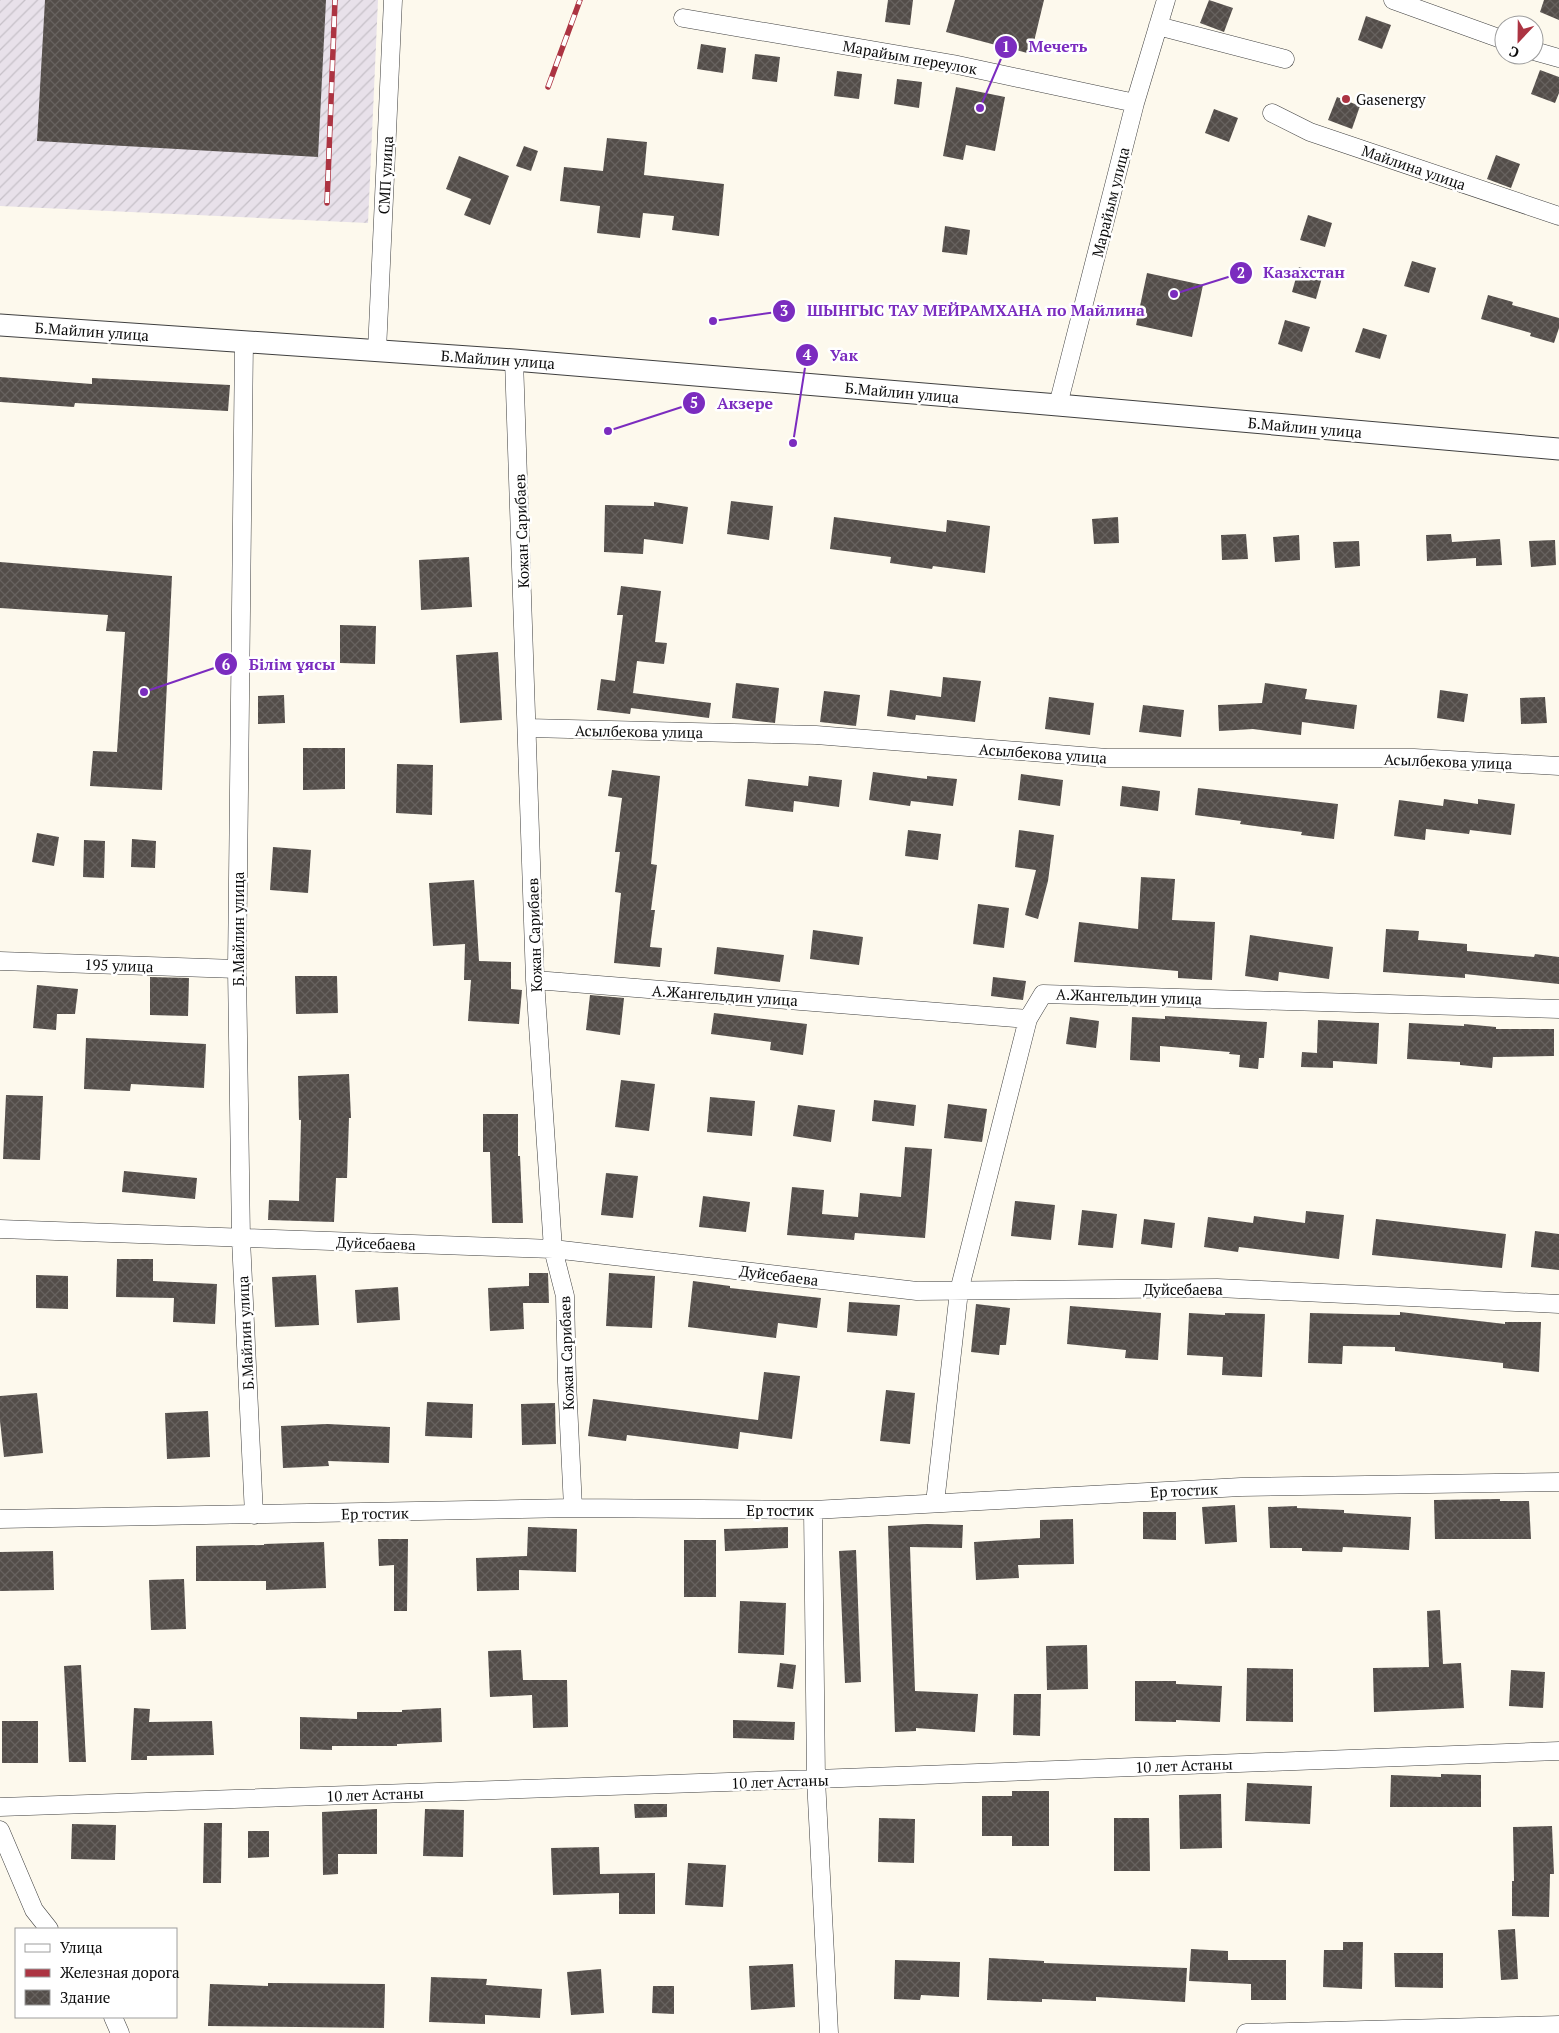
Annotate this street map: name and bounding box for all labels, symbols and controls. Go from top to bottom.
north arrow [1494,15,1544,65]
callout: Мечеть [993,31,1097,62]
street label: Марайым переулок [841,35,980,79]
text: Мечеть [1029,35,1088,57]
text: 1 [1002,36,1010,56]
text: С [1506,42,1522,63]
place label: Gasenergy [1356,89,1426,109]
marker: Gasenergy [1340,93,1352,105]
street label: СМП улица [373,135,397,215]
street label: Майлина улица [1359,140,1469,194]
street label: Марайым улица [1087,144,1133,259]
callout: Казахстан [1228,257,1355,288]
text: Казахстан [1263,261,1345,283]
text: 2 [1237,262,1245,282]
callout: ШЫНГЫС ТАУ МЕЙРАМХАНА по Майлина [772,295,1155,326]
text: ШЫНГЫС ТАУ МЕЙРАМХАНА по Майлина [807,299,1145,321]
text: 3 [780,300,788,320]
street label: Б.Майлин улица [34,317,150,345]
callout: Уак [795,340,868,371]
text: 4 [803,344,812,364]
text: Уак [830,344,858,366]
street label: Б.Майлин улица [440,345,556,373]
street label: Б.Майлин улица [844,377,960,407]
callout: Акзере [681,388,783,419]
text: 5 [690,392,698,412]
text: Акзере [717,392,773,414]
street label: Б.Майлин улица [1247,412,1363,442]
street label: Кожан Сарибаев [509,473,533,589]
callout: Білім ұясы [214,649,345,680]
text: Білім ұясы [249,653,335,675]
text: 6 [222,654,231,674]
street label: Асылбекова улица [575,720,704,742]
street label: Асылбекова улица [978,739,1108,767]
street label: Асылбекова улица [1383,749,1513,773]
street label: Б.Майлин улица [228,871,248,986]
street label: Кожан Сарибаев [522,877,546,993]
street label: 195 улица [84,954,154,976]
street label: А.Жангельдин улица [651,980,799,1010]
street label: А.Жангельдин улица [1056,983,1203,1009]
street label: Дуйсебаева [336,1232,417,1254]
street label: Дуйсебаева [738,1260,820,1290]
street label: Б.Майлин улица [232,1275,258,1391]
street label: Дуйсебаева [1143,1279,1223,1299]
street label: Кожан Сарибаев [554,1295,578,1411]
street label: Ер тостик [1150,1478,1219,1502]
street label: Ер тостик [746,1500,815,1520]
street label: Ер тостик [341,1502,410,1524]
street label: 10 лет Астаны [1135,1753,1233,1777]
street label: 10 лет Астаны [731,1769,829,1793]
street label: 10 лет Астаны [326,1782,424,1806]
legend [15,1928,178,2018]
text: Улица [60,1937,103,1957]
text: Железная дорога [60,1962,180,1982]
text: Здание [60,1987,110,2007]

